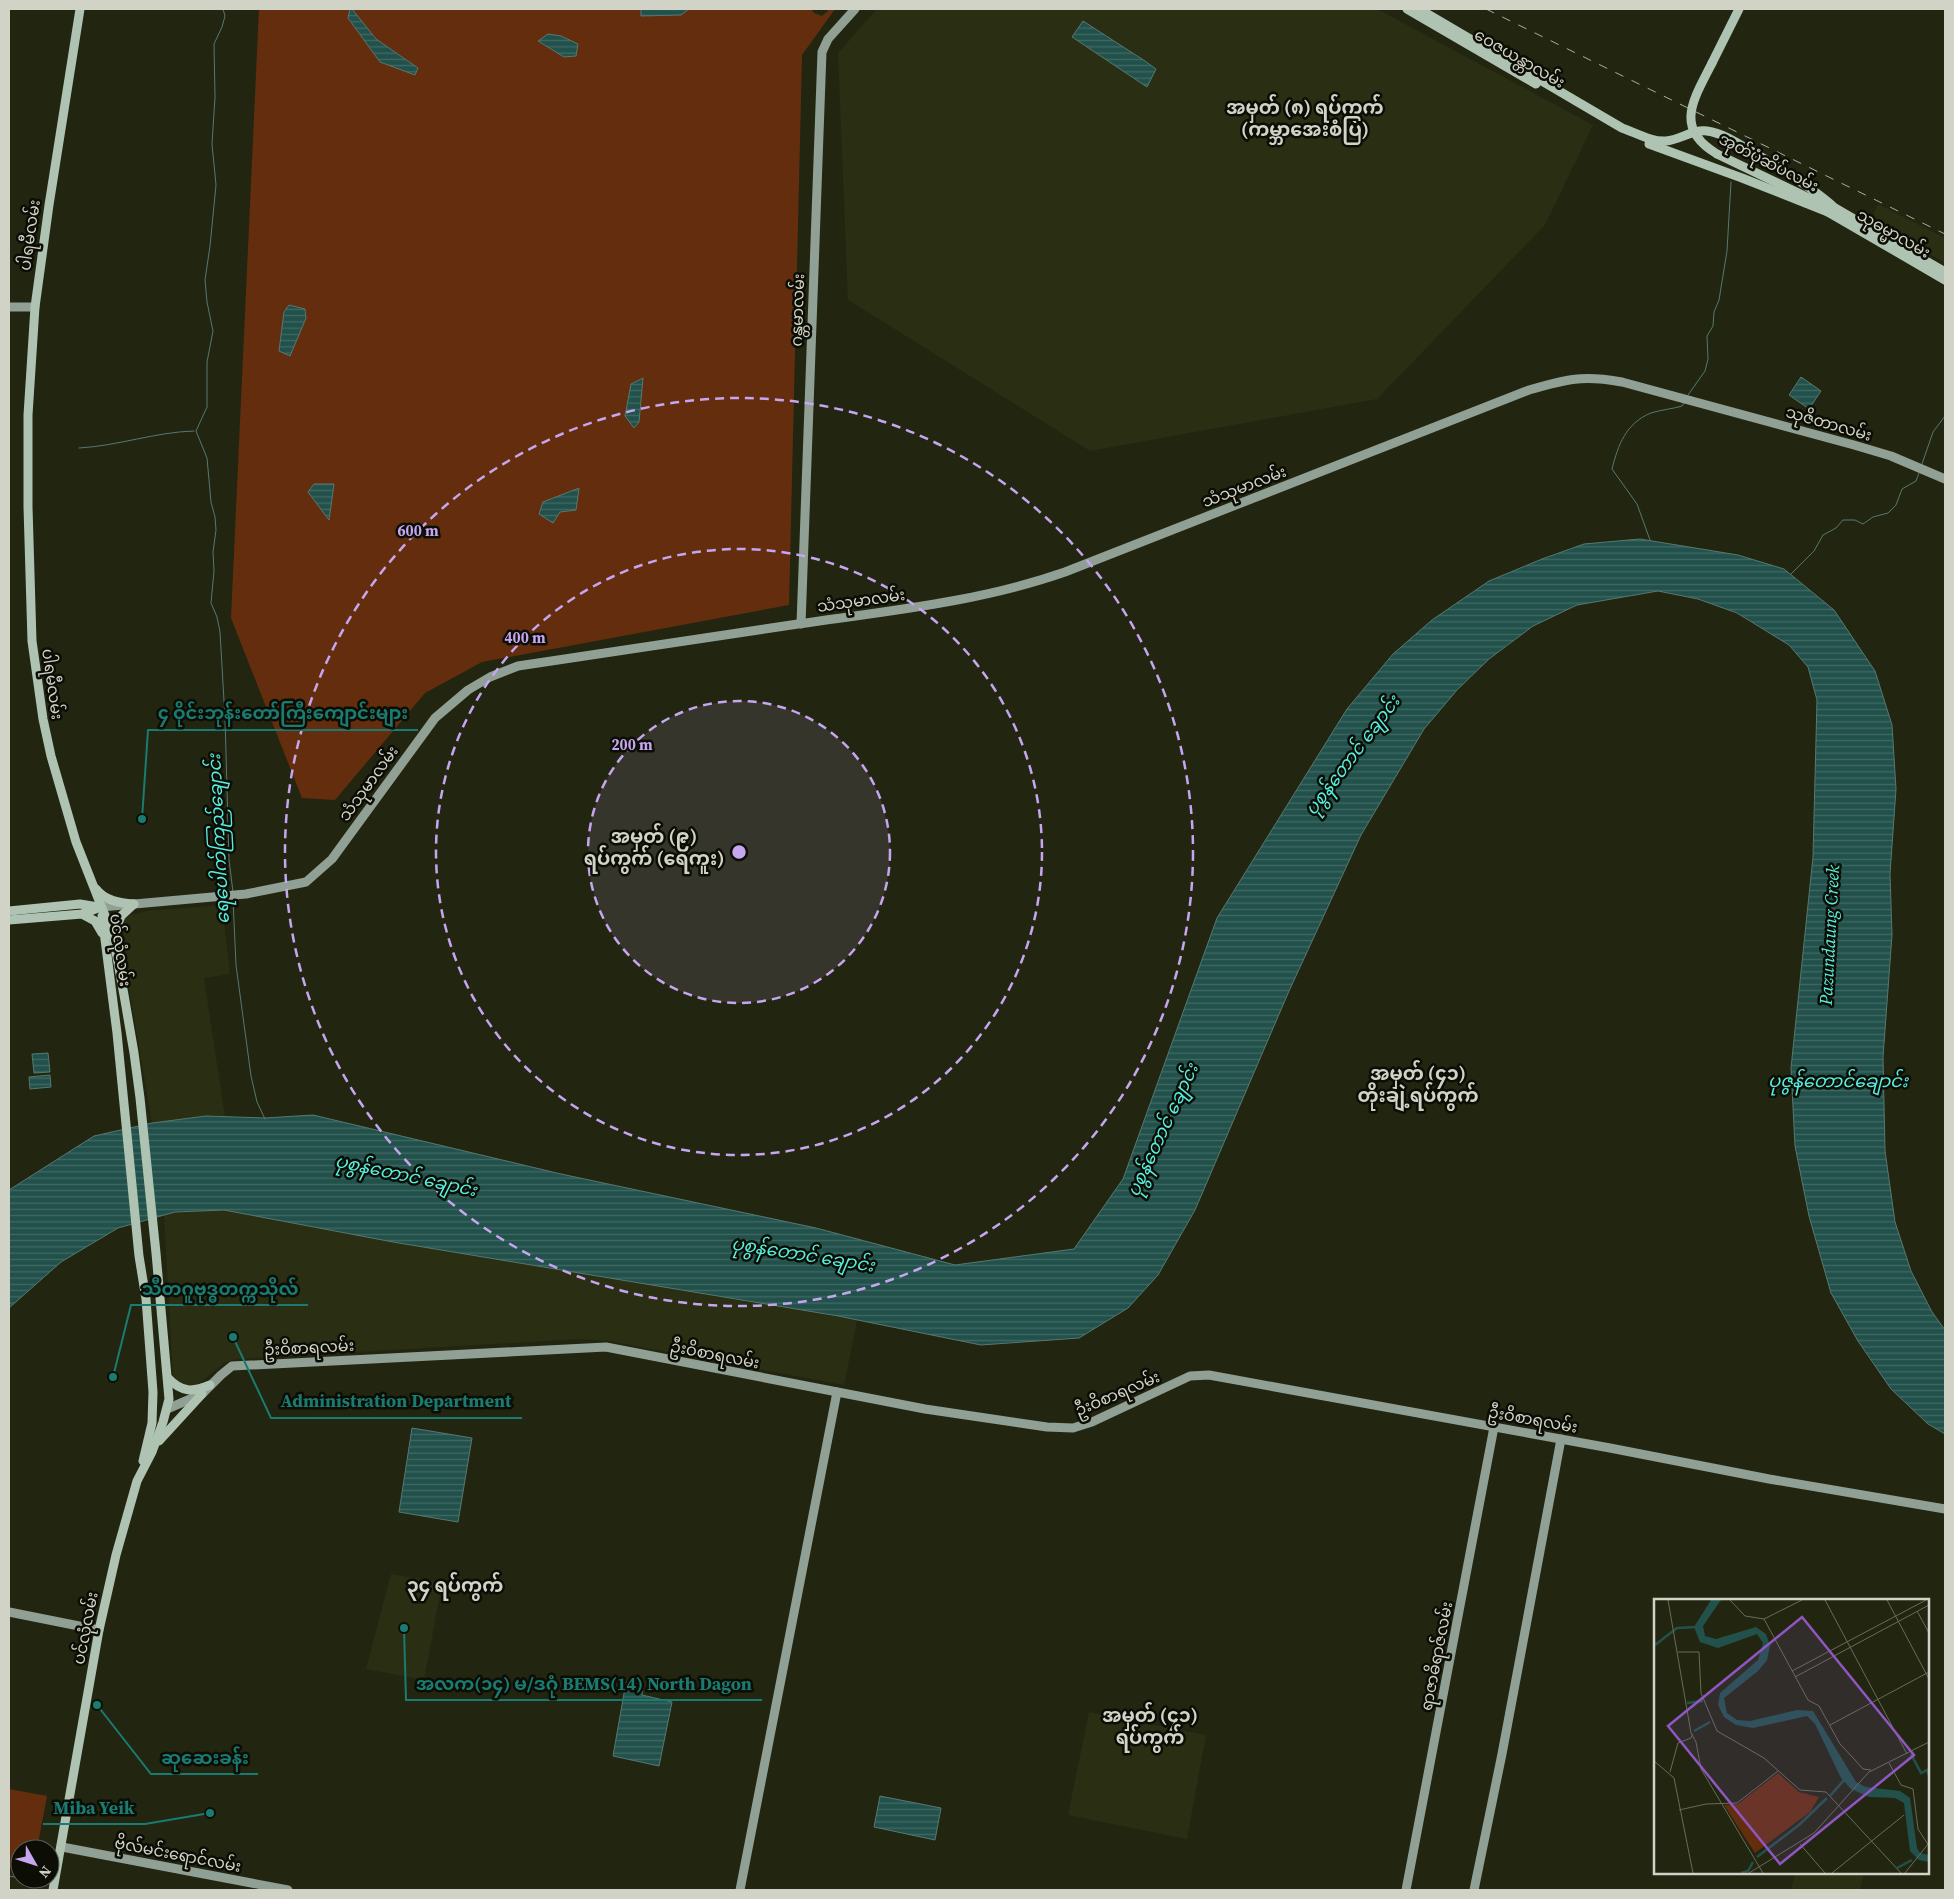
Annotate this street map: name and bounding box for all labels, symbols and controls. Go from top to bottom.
street label: ဝေဇယန္တာလမ်း [1469,23,1569,95]
district label: အမှတ် (၈) ရပ်ကွက် (ကမ္ဘာအေးစံပြ) [1226,94,1384,145]
street label: အုတ်ပုံဆိပ်လမ်း [1714,127,1823,200]
street label: ပါရမီလမ်း [13,198,48,272]
street label: သုဓမ္မာလမ်း [1851,203,1935,266]
street label: ဂန္တမာလမ်း [785,273,812,347]
street label: သုဇိတာလမ်း [1782,400,1875,450]
street label: သံသုမာလမ်း [1199,460,1291,516]
text: 600 m [397,520,439,541]
street label: သံသုမာလမ်း [816,583,907,621]
text: 400 m [504,627,546,648]
street label: ပါရမီလမ်း [34,647,69,721]
water label: ပုစွန်တောင် ချောင်း [1299,689,1409,822]
callout: ၄ ဝိုင်းဘုန်းတော်ကြီးကျောင်းများ [148,697,418,730]
text: ၄ ဝိုင်းဘုန်းတော်ကြီးကျောင်းများ [158,700,408,728]
text: 200 m [611,734,653,755]
street label: သံသုမာလမ်း [333,741,406,828]
water label: ရေပေါက်ကြည်ချောင်း [201,751,238,925]
district label: အမှတ် (၉) ရပ်ကွက် (ရေကူး) [584,823,724,874]
centre of rings [730,843,748,861]
water label: Pazundaung Creek [1813,864,1845,1007]
street label: ပင်လုံလမ်း [101,912,137,989]
water label: ပုစွန်တောင် ချောင်း [1120,1058,1207,1202]
district label: အမှတ် (၄၁) တိုးချဲ့ရပ်ကွက် [1358,1060,1478,1112]
water label: ပုဇွန်တောင်ချောင်း [1768,1068,1910,1096]
water label: ပုစွန်တောင် ချောင်း [332,1148,481,1206]
water label: ပုစွန်တောင် ချောင်း [729,1230,878,1281]
callout: သီတဂူဗုဒ္ဓတက္ကသိုလ် [131,1272,308,1305]
text: သီတဂူဗုဒ္ဓတက္ကသိုလ် [142,1276,299,1303]
street label: ဦးဝိစာရလမ်း [263,1334,355,1363]
street label: ဦးဝိစာရလမ်း [668,1335,761,1376]
street label: ဦးဝိစာရလမ်း [1071,1365,1164,1424]
callout: Administration Department [271,1385,522,1418]
text: Administration Department [281,1388,512,1413]
street label: ဦးဝိစာရလမ်း [1486,1400,1579,1441]
district label: ၃၄ ရပ်ကွက် [407,1572,503,1601]
street label: ပင်လုံလမ်း [67,1590,107,1667]
street label: ရာဇာဓိရာဇ်လမ်း [1415,1599,1460,1713]
inset map [1654,1599,1929,1874]
callout: အလက(၁၄) မ/ဒဂုံ BEMS(14) North Dagon [406,1667,762,1700]
text: အလက(၁၄) မ/ဒဂုံ BEMS(14) North Dagon [416,1671,752,1698]
district label: အမှတ် (၄၁) ရပ်ကွက် [1102,1702,1198,1753]
callout: ဆုဆေးခန်း [151,1741,258,1774]
text: ဆုဆေးခန်း [161,1745,249,1772]
callout: Miba Yeik [43,1791,145,1824]
text: Miba Yeik [53,1795,135,1820]
street label: ဗိုလ်မင်းရောင်လမ်း [112,1831,243,1881]
north arrow [10,1839,60,1889]
text: N [34,1862,56,1882]

